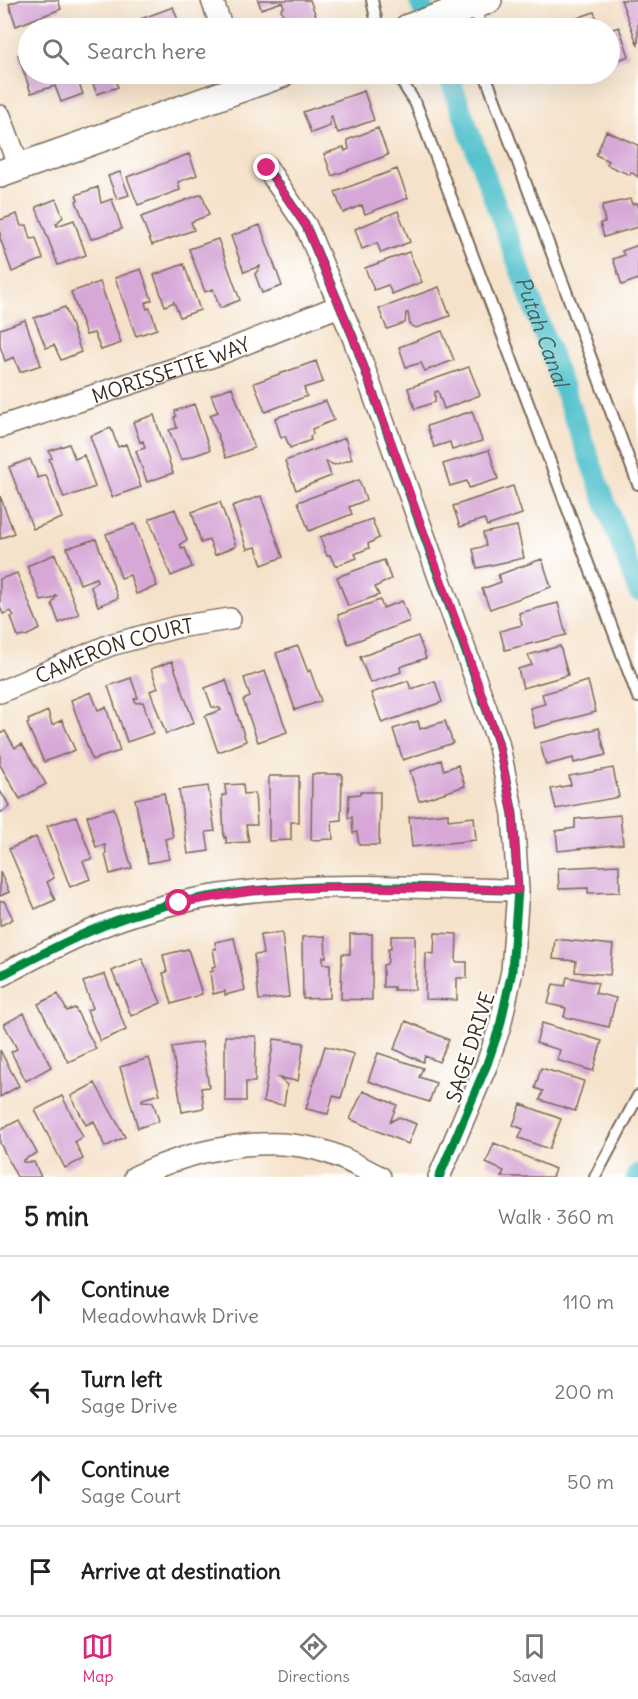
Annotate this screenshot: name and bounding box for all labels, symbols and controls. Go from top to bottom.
search box [18,18,620,84]
icon: search [39,35,72,68]
text: Search here [87,37,206,65]
route end [253,154,279,180]
water label: Putah Canal [510,272,576,393]
street label: MORISSETTE WAY [88,331,253,408]
street label: CAMERON COURT [31,612,194,688]
route start [165,889,191,915]
street label: SAGE DRIVE [440,989,500,1105]
text: 5 min [24,1200,89,1233]
text: Walk · 360 m [498,1204,614,1229]
text: Continue [81,1275,170,1303]
icon: ahead [24,1285,57,1318]
text: 110 m [563,1289,614,1314]
text: Meadowhawk Drive [81,1303,259,1328]
text: Turn left [81,1365,162,1393]
icon: left [24,1375,57,1408]
text: 200 m [554,1379,614,1404]
text: Sage Drive [81,1393,177,1418]
text: Continue [81,1455,170,1483]
icon: ahead [24,1465,57,1498]
text: 50 m [567,1469,614,1494]
text: Sage Court [81,1483,181,1508]
icon: arrive [24,1555,57,1588]
text: Arrive at destination [81,1557,281,1585]
tab: Map [81,1630,114,1686]
tab: Directions [277,1630,350,1686]
tab: Saved [513,1630,557,1686]

